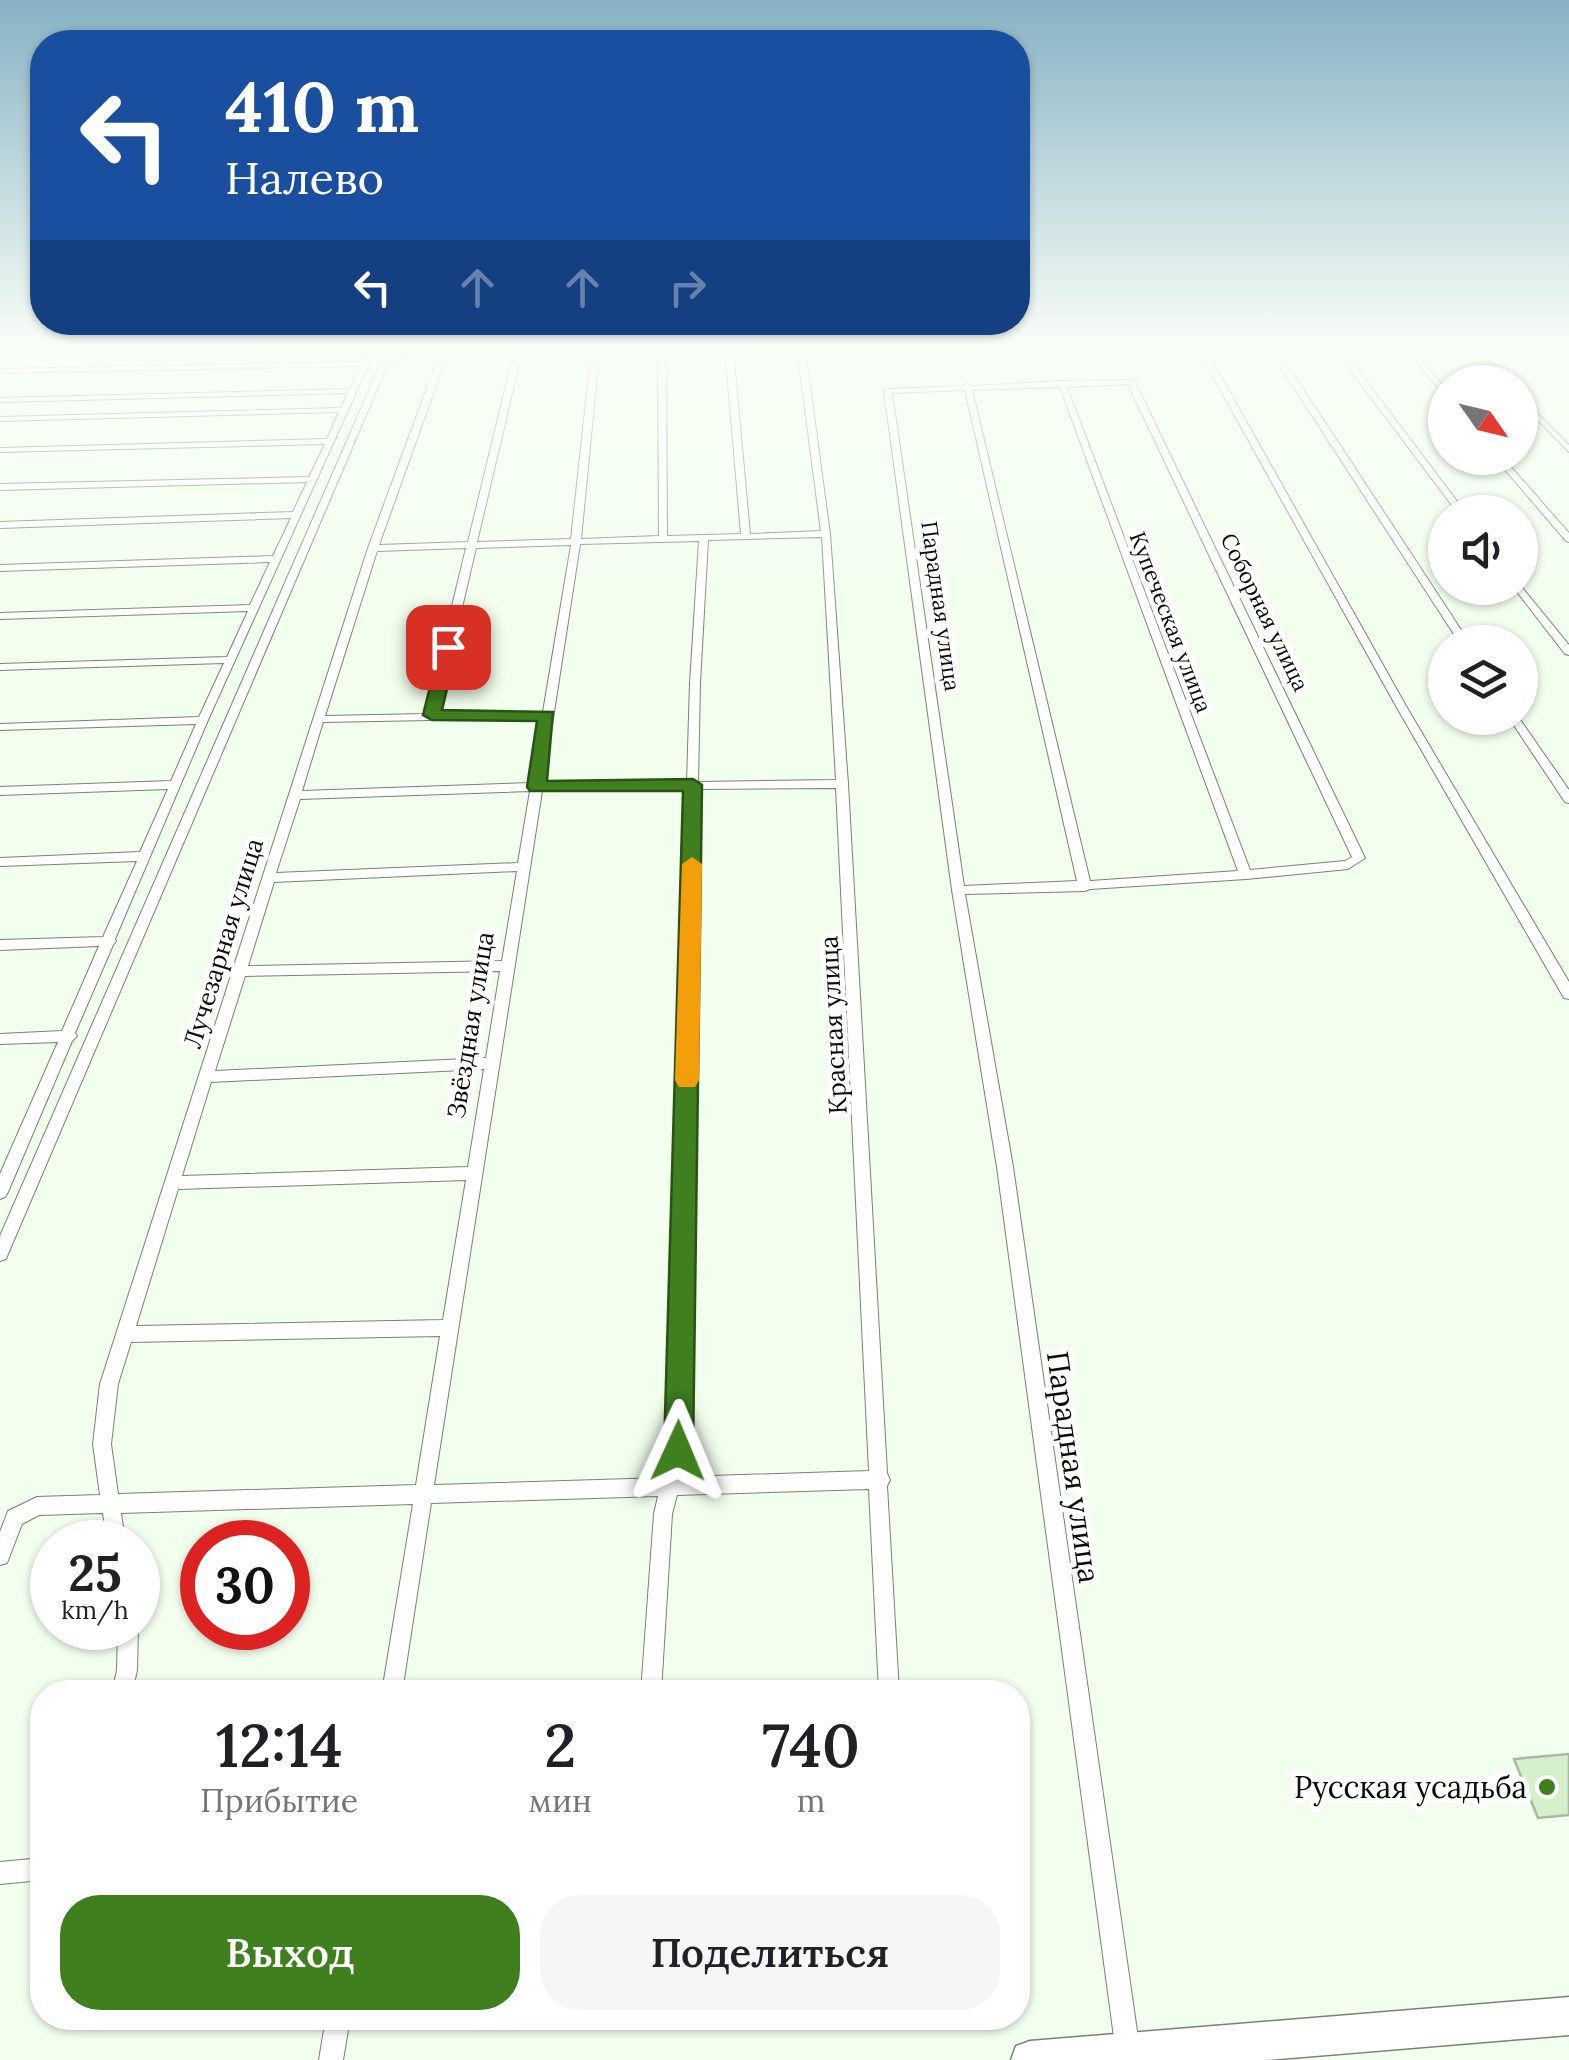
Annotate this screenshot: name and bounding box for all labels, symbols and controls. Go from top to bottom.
text: 410 m [225,62,419,151]
icon: left [60,70,190,200]
text: Налево [225,149,384,206]
icon: left [345,260,400,315]
icon: ahead [450,260,505,315]
icon: ahead [555,260,610,315]
icon: right [660,260,715,315]
north arrow [1428,365,1538,475]
map controls [1428,365,1538,735]
button: sound [1428,495,1538,605]
street label: Парадная улица [915,519,967,693]
street label: Купеческая улица [1124,528,1218,716]
street label: Соборная улица [1215,528,1315,696]
pin [406,605,491,690]
icon: arrive [421,620,476,675]
button: layers [1428,625,1538,735]
street label: Лучезарная улица [176,834,270,1052]
street label: Звёздная улица [439,929,501,1121]
street label: Красная улица [812,935,854,1115]
street label: Парадная улица [1038,1349,1109,1586]
position arrow [626,1399,730,1503]
speed limit sign: 30 [180,1520,310,1650]
text: 25 [68,1541,122,1605]
text: km/h [61,1594,129,1626]
text: 12:14 [216,1707,343,1783]
text: 2 [544,1707,576,1783]
text: 740 [762,1707,860,1783]
place label: Русская усадьба [1294,1768,1527,1807]
marker: Русская усадьба [1536,1776,1558,1798]
text: Прибытие [200,1780,358,1821]
text: мин [528,1780,592,1821]
text: m [797,1780,825,1821]
button: Выход [60,1895,520,2010]
button: Поделиться [540,1895,1000,2010]

